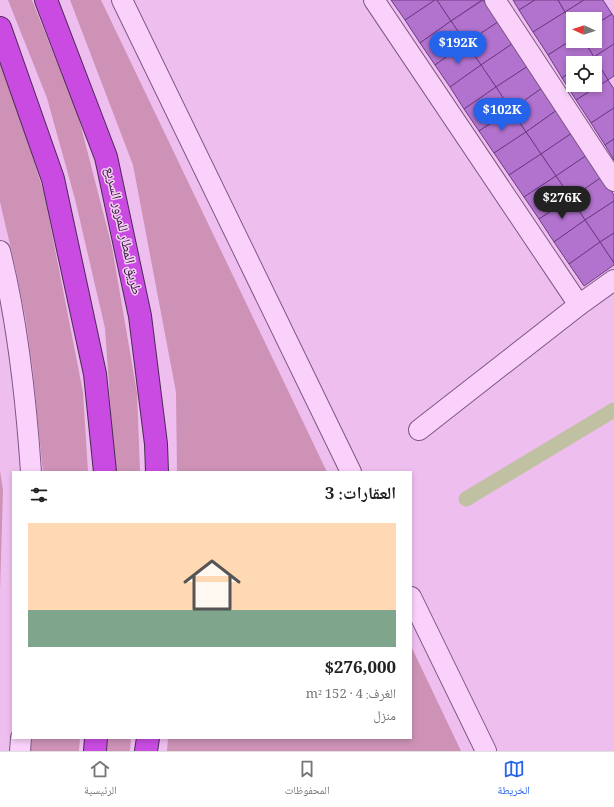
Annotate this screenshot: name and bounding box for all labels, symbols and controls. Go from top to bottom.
north arrow [566,12,602,48]
map controls [566,12,602,92]
pin: $192K [430,31,486,65]
text: $192K [439,33,477,55]
button: locate [566,56,602,92]
pin: $102K [474,98,530,132]
text: $102K [483,100,521,122]
street label: طريق المطار للمرور السريع [97,165,147,297]
pin: $276K [534,186,590,220]
text: $276K [543,188,581,210]
text: العقارات: 3 [325,481,396,510]
icon: filters [28,484,50,506]
icon: home [176,549,248,621]
text: $276,000 [324,655,396,684]
text: الغرف: 4 · 152 m² [306,684,396,706]
text: منزل [373,706,396,728]
tab: الرئيسية [84,758,117,801]
tab: المحفوظات [285,758,330,801]
tab: الخريطة [498,758,530,801]

